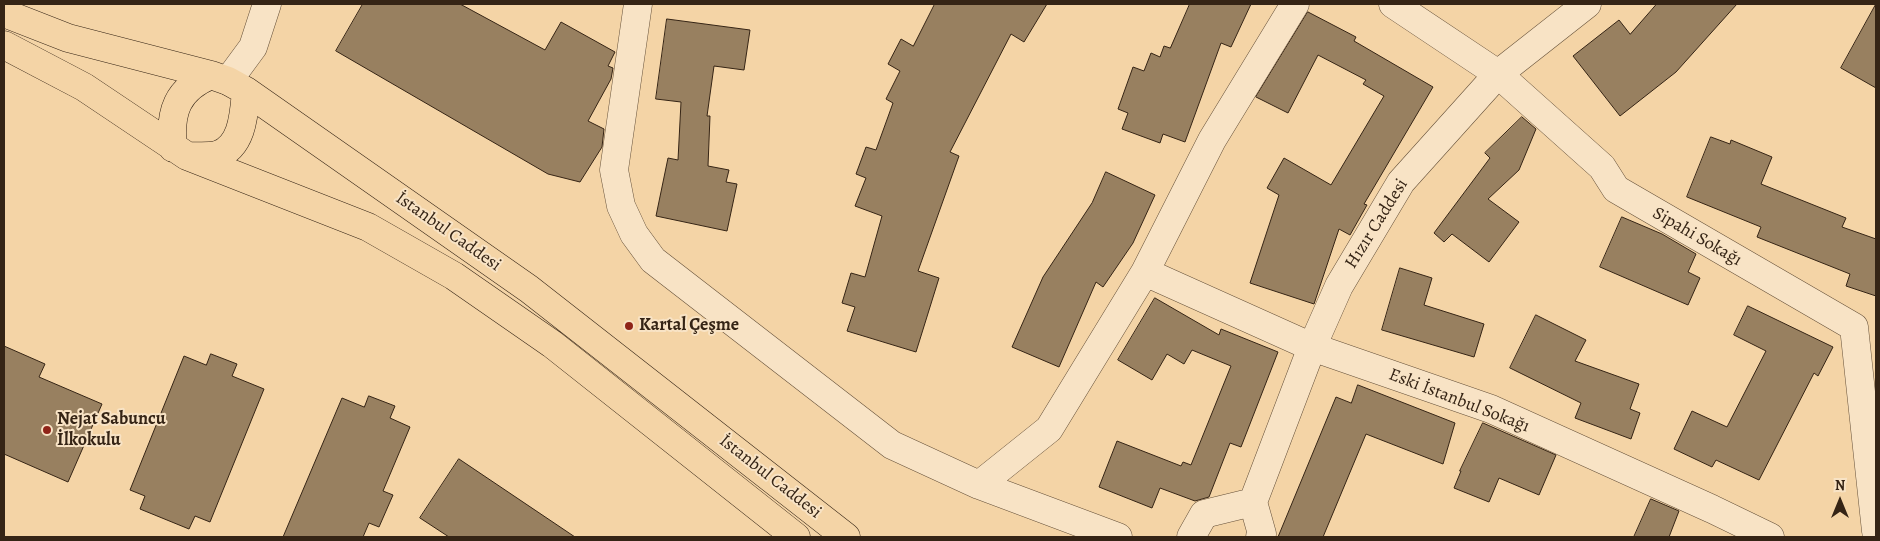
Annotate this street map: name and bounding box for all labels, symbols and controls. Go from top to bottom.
street label: Hızır Caddesi [1341,175,1413,273]
street label: İstanbul Caddesi [391,188,505,276]
street label: Sipahi Sokağı [1648,203,1746,271]
place label: Kartal Çeşme [639,315,739,337]
marker: Kartal Çeşme [623,320,635,332]
street label: Eski İstanbul Sokağı [1386,364,1532,438]
place label: Nejat Sabuncu İlkokulu [57,409,166,452]
marker: Nejat Sabuncu İlkokulu [41,424,53,436]
street label: İstanbul Caddesi [715,430,825,524]
north arrow [1815,476,1865,526]
text: N [1835,476,1845,495]

